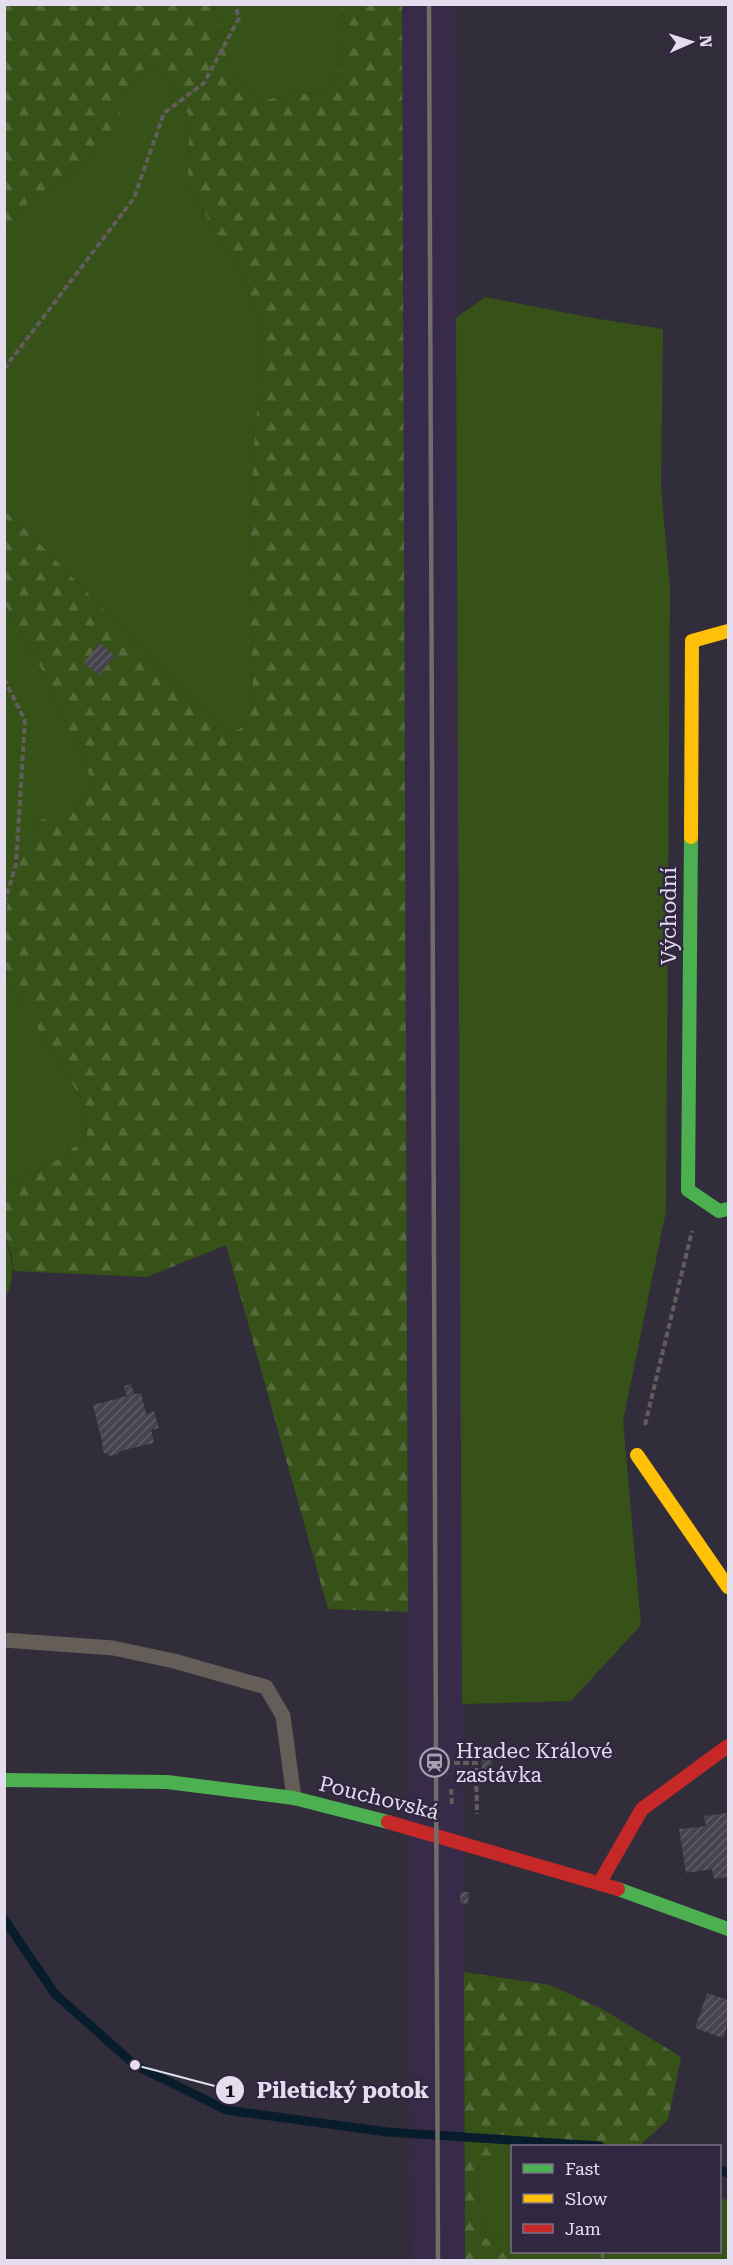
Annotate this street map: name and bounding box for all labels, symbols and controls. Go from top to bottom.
north arrow [661,12,721,72]
text: N [696,35,715,48]
street label: Východní [657,867,681,965]
place label: Hradec Králové zastávka [456,1739,613,1787]
station icon: Hradec Králové zastávka [419,1747,451,1779]
street label: Pouchovská [317,1772,442,1825]
callout: Piletický potok [215,2070,441,2110]
text: Piletický potok [257,2078,429,2103]
text: 1 [225,2080,235,2101]
legend [511,2145,721,2253]
text: Fast [565,2158,600,2179]
text: Slow [565,2188,607,2209]
text: Jam [565,2218,601,2239]

